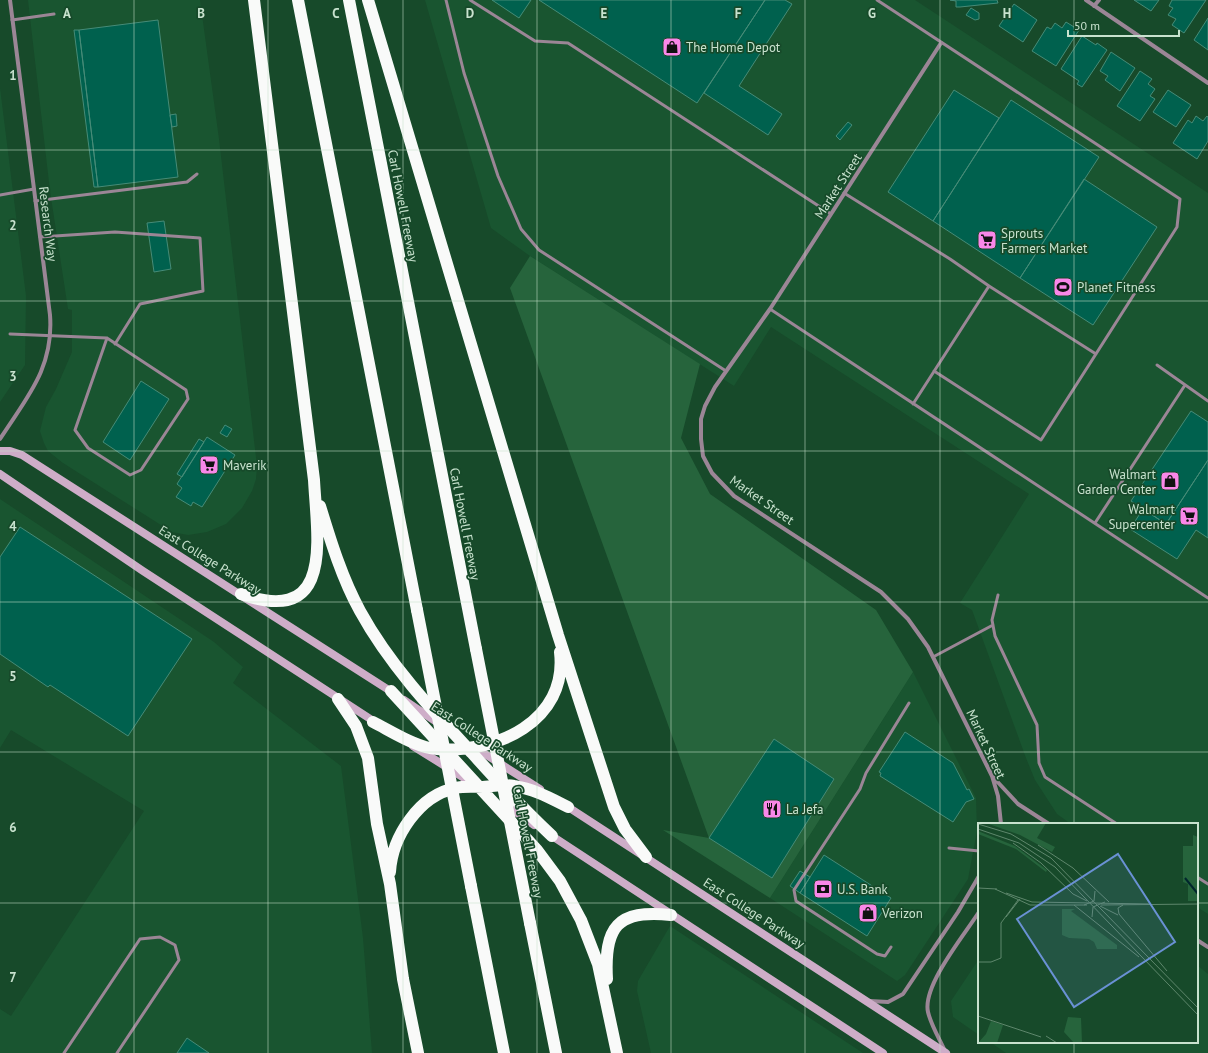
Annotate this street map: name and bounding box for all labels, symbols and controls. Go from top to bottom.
text: A [63,5,71,22]
text: B [197,5,205,22]
text: C [332,5,340,22]
text: D [466,5,474,22]
text: E [601,5,608,22]
text: F [735,5,742,22]
text: G [868,5,876,22]
text: H [1003,5,1011,22]
scale bar [1068,12,1179,38]
text: 50 m [1074,18,1100,33]
shop icon: The Home Depot [661,36,683,58]
place label: The Home Depot [686,39,781,56]
text: 1 [9,67,17,84]
street label: Carl Howell Freeway [384,148,422,264]
street label: Market Street [810,149,866,222]
street label: Research Way [35,185,61,263]
text: 2 [9,217,17,234]
place label: Sprouts Farmers Market [1001,225,1088,257]
supermarket icon: Sprouts Farmers Market [976,229,998,251]
sports icon: Planet Fitness [1052,276,1074,298]
place label: Planet Fitness [1077,279,1155,296]
text: 3 [9,368,17,385]
supermarket icon: Maverik [198,454,220,476]
place label: Maverik [223,457,267,474]
street label: Carl Howell Freeway [446,466,484,582]
place label: Walmart Garden Center [1077,466,1157,498]
shop icon: Walmart Garden Center [1159,470,1181,492]
street label: Market Street [726,472,798,529]
place label: Walmart Supercenter [1108,501,1176,533]
supermarket icon: Walmart Supercenter [1178,505,1200,527]
text: 4 [9,518,17,535]
street label: East College Parkway [156,522,264,598]
text: 5 [9,668,17,685]
street label: East College Parkway [428,698,536,776]
street label: Market Street [962,706,1010,782]
street label: Carl Howell Freeway [509,784,547,900]
restaurant icon: La Jefa [761,798,783,820]
place label: La Jefa [786,801,823,818]
text: 6 [9,819,17,836]
inset map [978,823,1198,1043]
street label: East College Parkway [700,874,808,952]
bank icon: U.S. Bank [812,878,834,900]
place label: U.S. Bank [837,881,889,898]
shop icon: Verizon [857,902,879,924]
place label: Verizon [881,905,923,922]
text: 7 [9,969,17,986]

